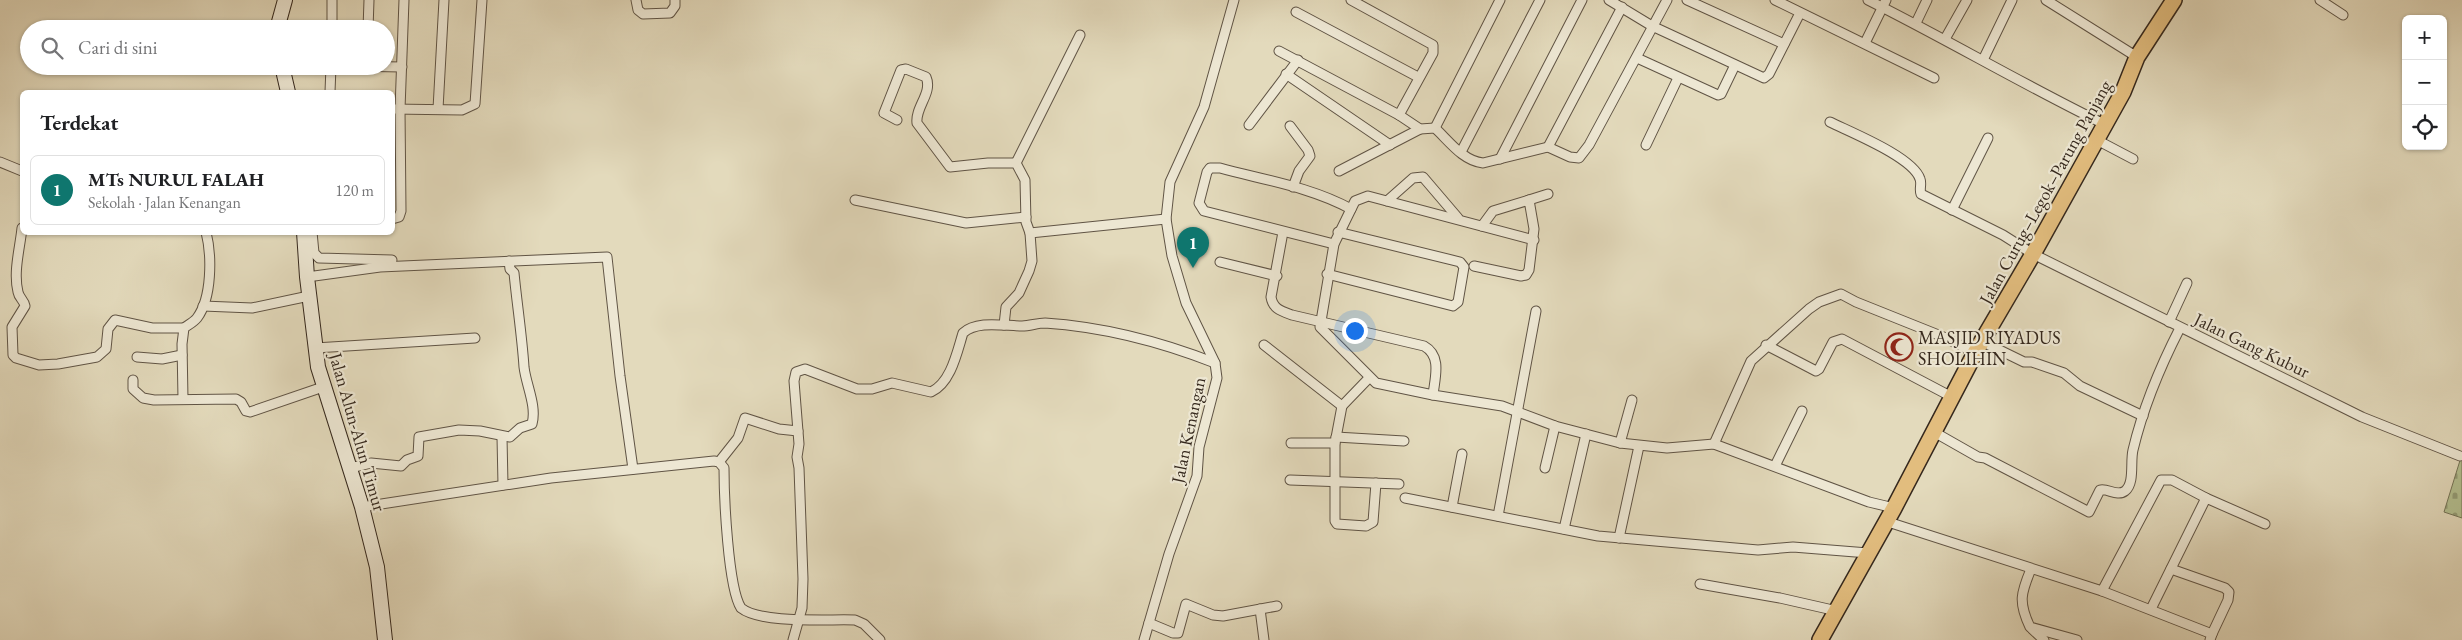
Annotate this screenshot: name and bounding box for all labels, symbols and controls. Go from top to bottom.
map controls [2402,15,2447,150]
button: + [2402,15,2447,60]
search box [20,20,395,75]
icon: search [38,34,66,62]
text: Cari di sini [78,35,157,60]
button: − [2402,60,2447,105]
street label: Jalan Curug–Legok–Parung Panjang [1973,76,2116,310]
button: locate [2402,105,2447,150]
text: Terdekat [40,109,118,136]
text: MTs NURUL FALAH [88,167,264,192]
text: 1 [53,180,61,201]
text: 120 m [335,180,374,201]
text: Sekolah · Jalan Kenangan [88,192,241,213]
pin: 1 [1177,227,1209,268]
street label: Jalan Gang Kubur [2189,306,2314,383]
your location [1342,318,1368,344]
place label: MASJID RIYADUS SHOLIHIN [1918,326,2061,370]
mosque icon: MASJID RIYADUS SHOLIHIN [1884,332,1914,362]
street label: Jalan Alun-Alun Timur [324,348,392,514]
street label: Jalan Kenangan [1165,374,1211,487]

